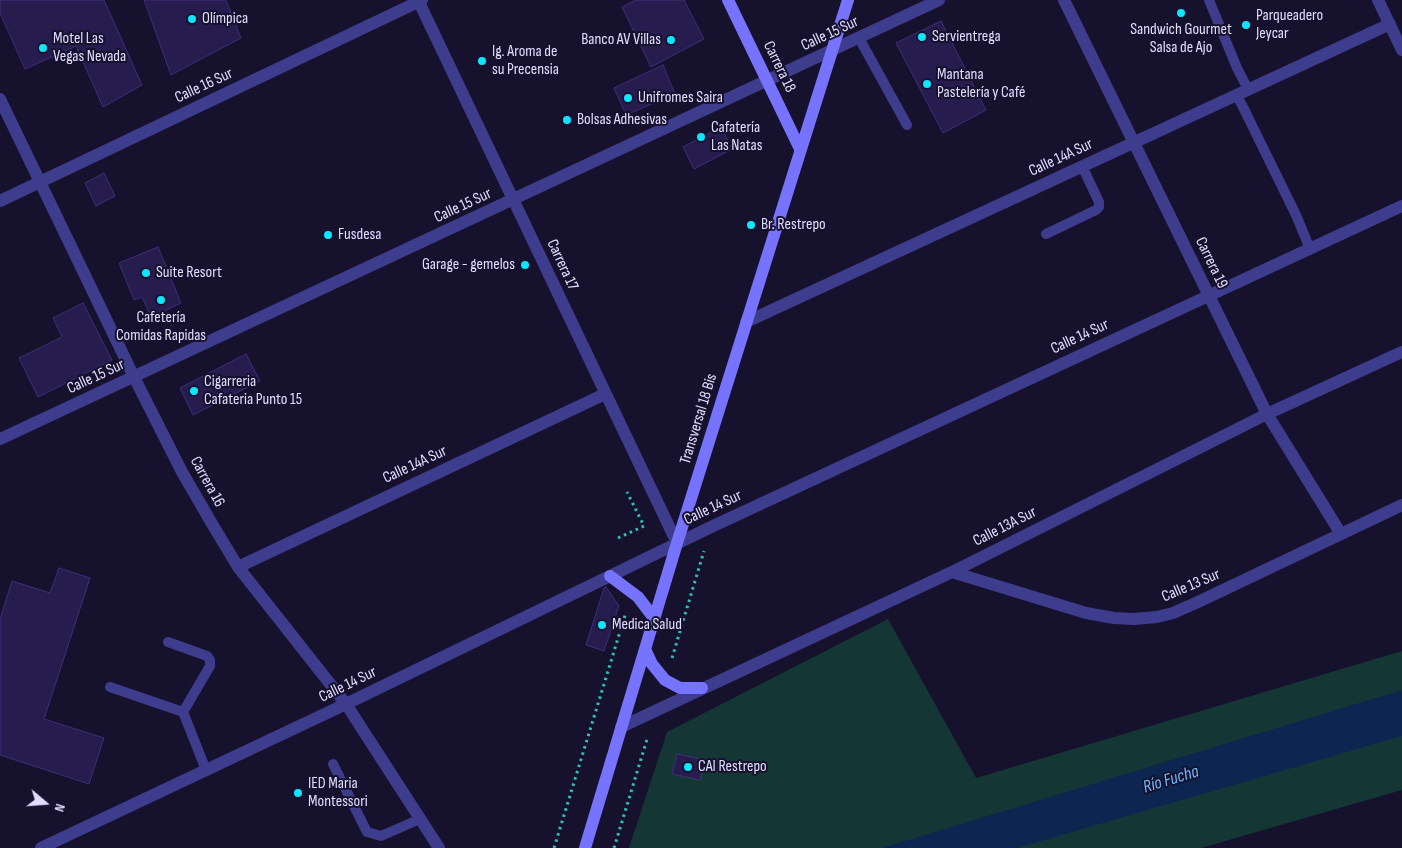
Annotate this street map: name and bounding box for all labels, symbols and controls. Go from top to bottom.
place label: Parqueadero Jeycar [1256,6,1323,44]
marker: Sandwich Gourmet Salsa de Ajo [1175,7,1187,19]
place label: Olímpica [202,9,248,29]
street label: Calle 15 Sur [798,12,862,56]
marker: Olímpica [186,13,198,25]
marker: Parqueadero Jeycar [1240,19,1252,31]
place label: Sandwich Gourmet Salsa de Ajo [1130,20,1232,58]
place label: Servientrega [932,27,1001,47]
place label: Motel Las Vegas Nevada [53,29,126,67]
place label: Banco AV Villas [581,30,661,50]
marker: Servientrega [916,31,928,43]
marker: Banco AV Villas [665,34,677,46]
street label: Carrera 18 [758,38,800,96]
marker: Motel Las Vegas Nevada [37,42,49,54]
place label: Ig. Aroma de su Precensia [492,42,559,80]
marker: Ig. Aroma de su Precensia [476,55,488,67]
street label: Calle 16 Sur [172,64,236,108]
place label: Mantana Pastelería y Café [937,65,1025,103]
marker: Mantana Pastelería y Café [921,78,933,90]
place label: Unifromes Saira [638,88,723,108]
marker: Unifromes Saira [622,92,634,104]
place label: Bolsas Adhesivas [577,110,667,130]
marker: Bolsas Adhesivas [561,114,573,126]
place label: Cafatería Las Natas [711,118,762,156]
marker: Cafatería Las Natas [695,131,707,143]
street label: Calle 14A Sur [1026,135,1096,181]
street label: Calle 15 Sur [431,184,495,228]
place label: Br. Restrepo [761,215,826,235]
marker: Br. Restrepo [745,219,757,231]
place label: Fusdesa [338,225,381,245]
marker: Fusdesa [322,229,334,241]
street label: Carrera 19 [1190,234,1232,292]
street label: Carrera 17 [542,236,582,294]
place label: Garage - gemelos [422,255,515,275]
marker: Garage - gemelos [519,259,531,271]
place label: Suite Resort [156,263,222,283]
marker: Suite Resort [140,267,152,279]
marker: Cafetería Comidas Rapidas [155,294,167,306]
place label: Cafetería Comidas Rapidas [116,308,206,346]
street label: Calle 14 Sur [1048,315,1112,359]
street label: Calle 15 Sur [64,355,128,399]
street label: Transversal 18 Bis [676,371,722,467]
place label: Cigarreria Cafateria Punto 15 [204,372,302,410]
marker: Cigarreria Cafateria Punto 15 [188,385,200,397]
street label: Calle 14A Sur [380,442,450,488]
street label: Carrera 16 [185,453,229,511]
street label: Calle 14 Sur [681,486,745,530]
street label: Calle 13A Sur [970,503,1040,551]
street label: Calle 13 Sur [1159,565,1223,607]
place label: Medica Salud [612,615,682,635]
marker: Medica Salud [596,619,608,631]
street label: Calle 14 Sur [316,663,380,707]
place label: CAI Restrepo [698,757,767,777]
marker: CAI Restrepo [682,761,694,773]
water label: Río Fucha [1140,761,1202,799]
place label: IED Maria Montessori [308,774,368,812]
north arrow [20,778,70,828]
marker: IED Maria Montessori [292,787,304,799]
text: N [51,802,69,814]

